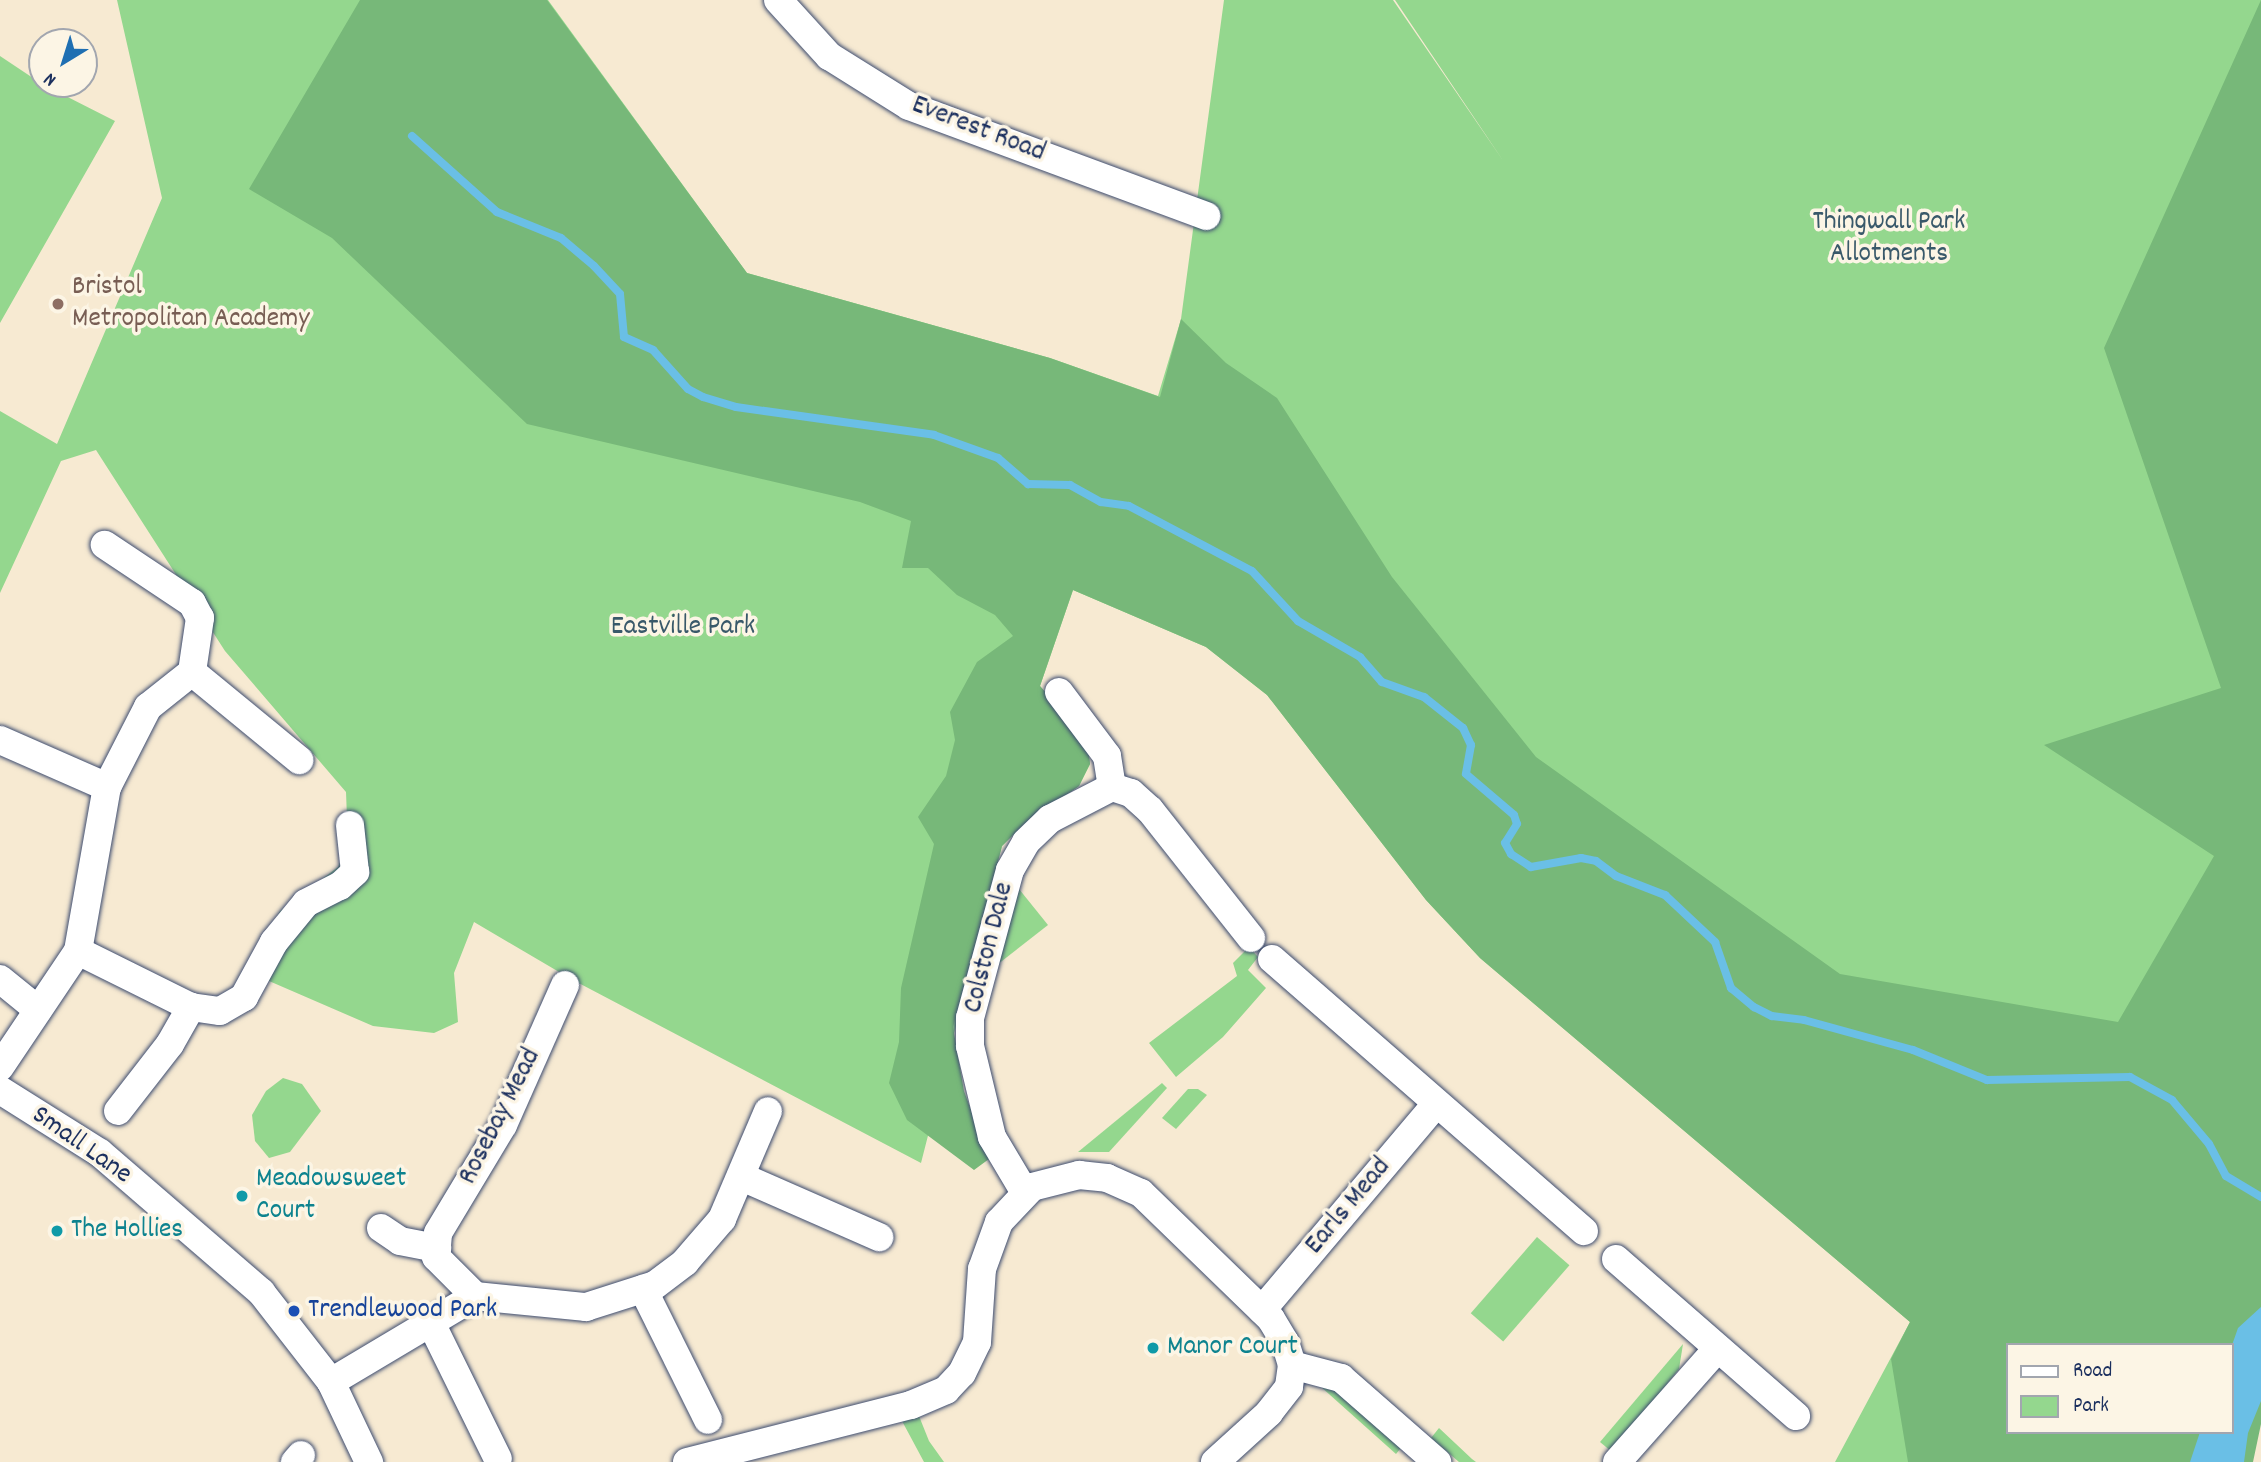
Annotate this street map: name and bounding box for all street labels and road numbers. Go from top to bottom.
street label: Everest Road [906,89,1050,171]
street label: Colston Dale [958,879,1022,1017]
street label: Rosebay Mead [452,1043,550,1191]
street label: Small Lane [25,1099,137,1193]
street label: Earls Mead [1299,1152,1399,1262]

